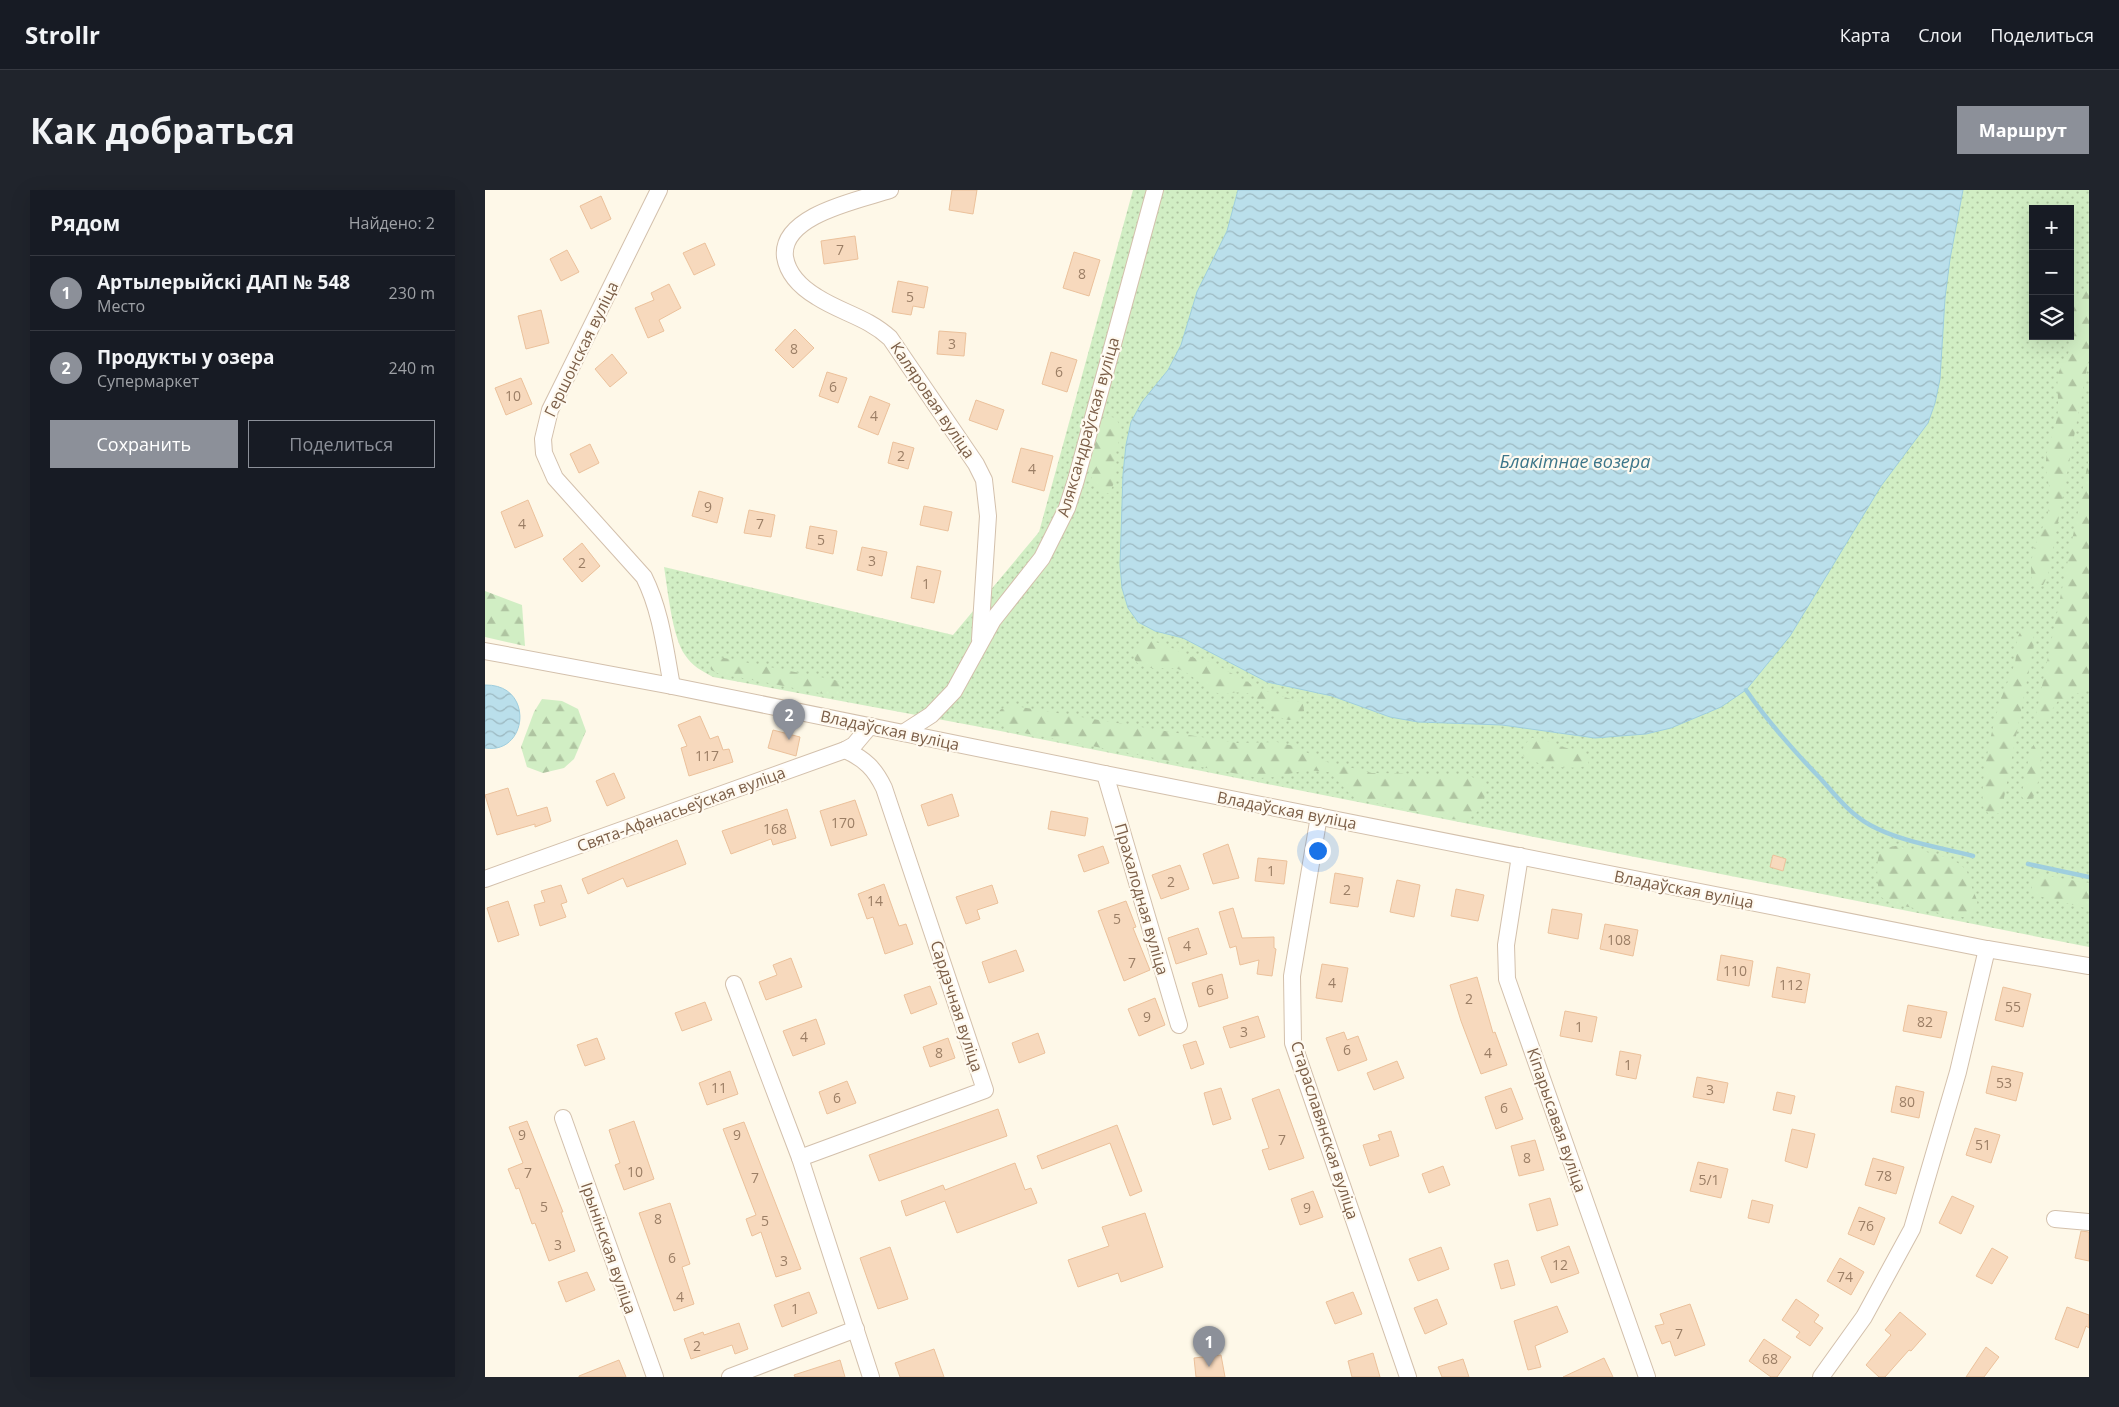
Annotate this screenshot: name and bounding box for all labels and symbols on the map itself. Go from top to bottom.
house number: 7 [836,240,844,259]
house number: 8 [1078,264,1086,283]
street label: Гершонская вуліца [539,278,623,420]
house number: 5 [906,287,914,306]
house number: 3 [948,334,956,353]
street label: Аляксандраўская вуліца [1052,335,1124,519]
street label: Каляровая вуліца [886,337,980,463]
house number: 8 [790,339,798,358]
house number: 6 [1055,362,1063,381]
house number: 6 [829,377,837,396]
house number: 10 [505,386,521,405]
house number: 4 [870,406,878,425]
house number: 2 [897,446,905,465]
water label: Блакітнае возера [1500,449,1650,473]
house number: 4 [1028,459,1036,478]
house number: 9 [704,497,712,516]
house number: 4 [518,514,526,533]
house number: 7 [756,514,764,533]
house number: 5 [817,530,825,549]
house number: 3 [868,551,876,570]
house number: 2 [578,553,586,572]
house number: 1 [922,574,930,593]
pin: 2 [773,699,805,740]
street label: Владаўская вуліца [818,705,962,755]
house number: 117 [695,746,719,765]
street label: Свята-Афанасьеўская вуліца [574,761,788,857]
street label: Владаўская вуліца [1215,786,1359,834]
house number: 170 [831,813,855,832]
house number: 168 [763,819,787,838]
street label: Прахалодная вуліца [1110,821,1174,977]
your location [1305,838,1331,864]
house number: 1 [1267,861,1275,880]
street label: Владаўская вуліца [1612,865,1756,913]
house number: 2 [1167,872,1175,891]
house number: 2 [1343,880,1351,899]
house number: 14 [867,891,883,910]
house number: 5 [1113,909,1121,928]
house number: 108 [1607,930,1631,949]
house number: 4 [1183,936,1191,955]
street label: Сардэчная вуліца [925,937,989,1075]
house number: 7 [1128,953,1136,972]
house number: 110 [1723,961,1747,980]
house number: 4 [1328,973,1336,992]
house number: 112 [1779,975,1803,994]
house number: 6 [1206,980,1214,999]
house number: 2 [1465,989,1473,1008]
house number: 55 [2005,997,2021,1016]
house number: 9 [1143,1007,1151,1026]
house number: 82 [1917,1012,1933,1031]
house number: 1 [1575,1017,1583,1036]
house number: 3 [1240,1022,1248,1041]
house number: 4 [800,1027,808,1046]
street label: Стараславянская вуліца [1286,1038,1364,1222]
house number: 6 [1343,1040,1351,1059]
house number: 8 [935,1043,943,1062]
house number: 4 [1484,1043,1492,1062]
street label: Кіпарысавая вуліца [1522,1045,1592,1195]
house number: 1 [1624,1055,1632,1074]
house number: 53 [1996,1073,2012,1092]
house number: 11 [711,1078,727,1097]
house number: 3 [1706,1080,1714,1099]
house number: 6 [833,1088,841,1107]
house number: 80 [1899,1092,1915,1111]
house number: 6 [1500,1098,1508,1117]
house number: 9 [518,1125,526,1144]
house number: 9 [733,1125,741,1144]
house number: 7 [1278,1130,1286,1149]
house number: 51 [1975,1135,1991,1154]
house number: 8 [1523,1148,1531,1167]
house number: 10 [627,1162,643,1181]
house number: 7 [524,1163,532,1182]
house number: 78 [1876,1166,1892,1185]
house number: 7 [751,1168,759,1187]
house number: 5/1 [1698,1170,1720,1189]
street label: Ірынінская вуліца [576,1179,642,1317]
house number: 5 [540,1197,548,1216]
house number: 9 [1303,1198,1311,1217]
house number: 8 [654,1209,662,1228]
house number: 5 [761,1211,769,1230]
house number: 76 [1858,1216,1874,1235]
house number: 3 [554,1235,562,1254]
house number: 6 [668,1248,676,1267]
house number: 3 [780,1251,788,1270]
house number: 12 [1552,1255,1568,1274]
house number: 74 [1837,1267,1853,1286]
house number: 4 [676,1287,684,1306]
house number: 1 [791,1299,799,1318]
house number: 7 [1675,1324,1683,1343]
pin: 1 [1193,1326,1225,1367]
house number: 2 [693,1336,701,1355]
house number: 68 [1762,1349,1778,1368]

